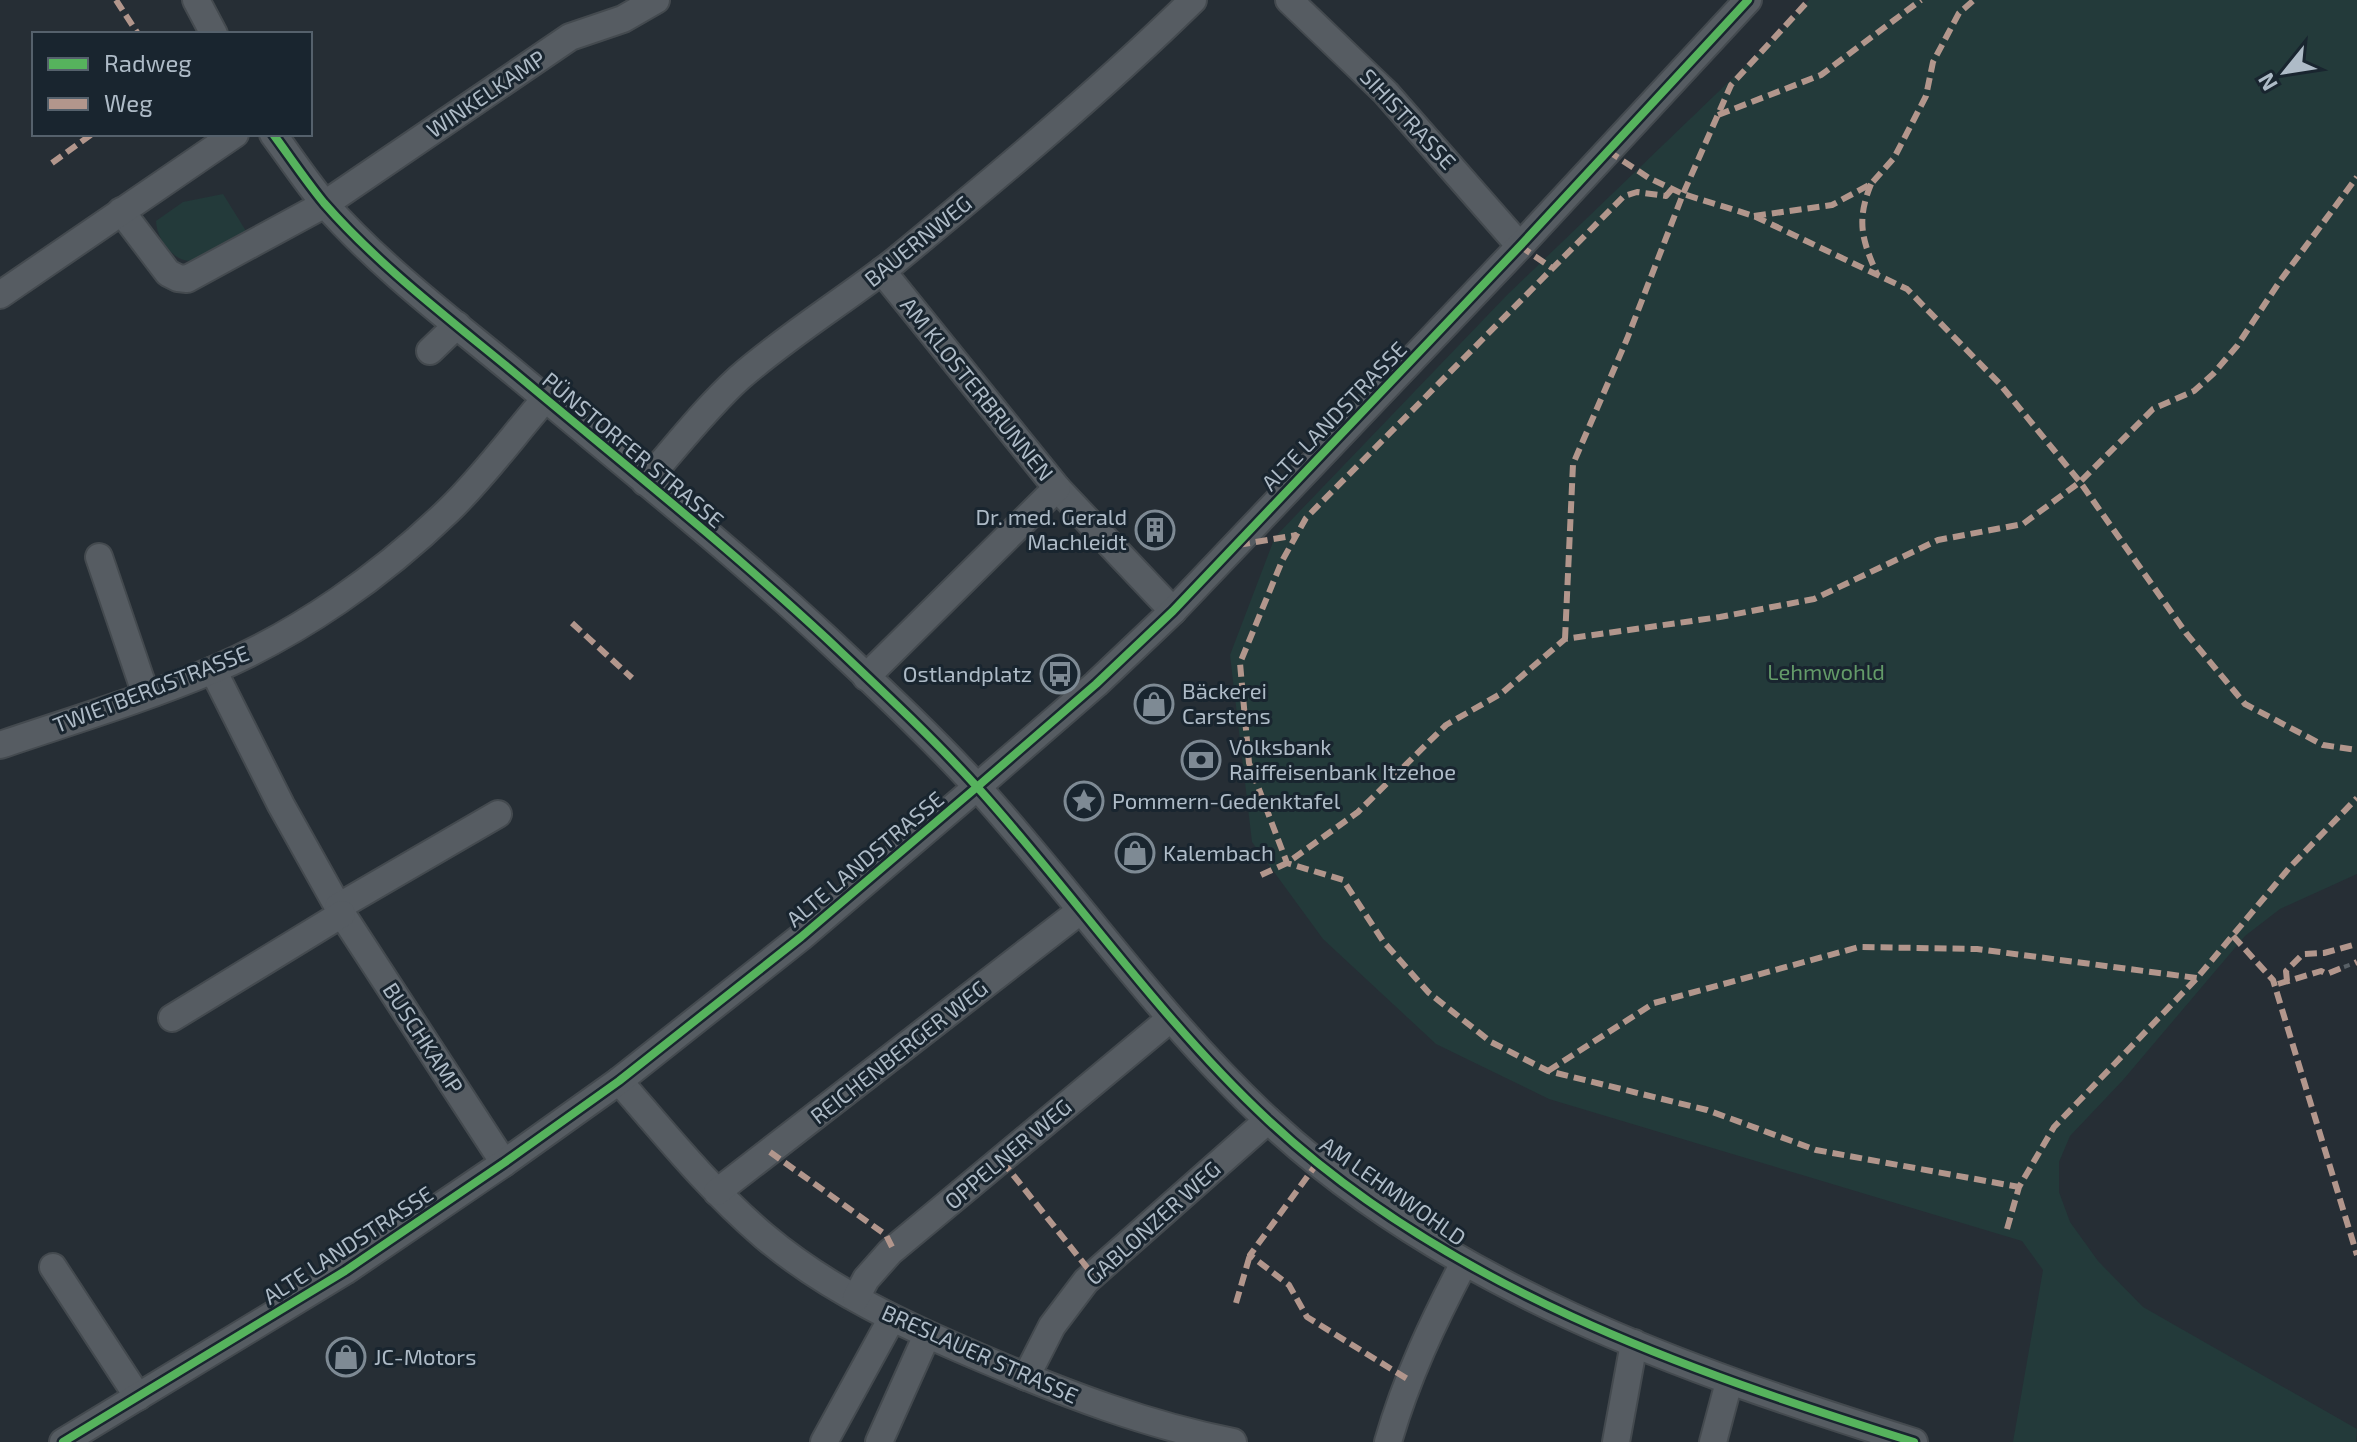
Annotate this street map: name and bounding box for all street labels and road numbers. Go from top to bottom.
street label: WINKELKAMP [421,44,550,142]
street label: SIHISTRASSE [1356,63,1462,174]
street label: BAUERNWEG [859,189,976,291]
street label: AM KLOSTERBRUNNEN [896,291,1060,485]
street label: ALTE LANDSTRASSE [1255,335,1411,495]
street label: PÜNSTORFER STRASSE [538,366,729,533]
street label: TWIETBERGSTRASSE [49,639,252,737]
street label: ALTE LANDSTRASSE [780,785,948,932]
street label: REICHENBERGER WEG [805,974,992,1128]
street label: BUSCHKAMP [378,977,469,1098]
street label: OPPELNER WEG [939,1093,1076,1214]
street label: AM LEHMWOHLD [1316,1130,1471,1250]
street label: GABLONZER WEG [1080,1155,1225,1290]
street label: ALTE LANDSTRASSE [258,1180,437,1309]
street label: BRESLAUER STRASSE [878,1298,1082,1408]

